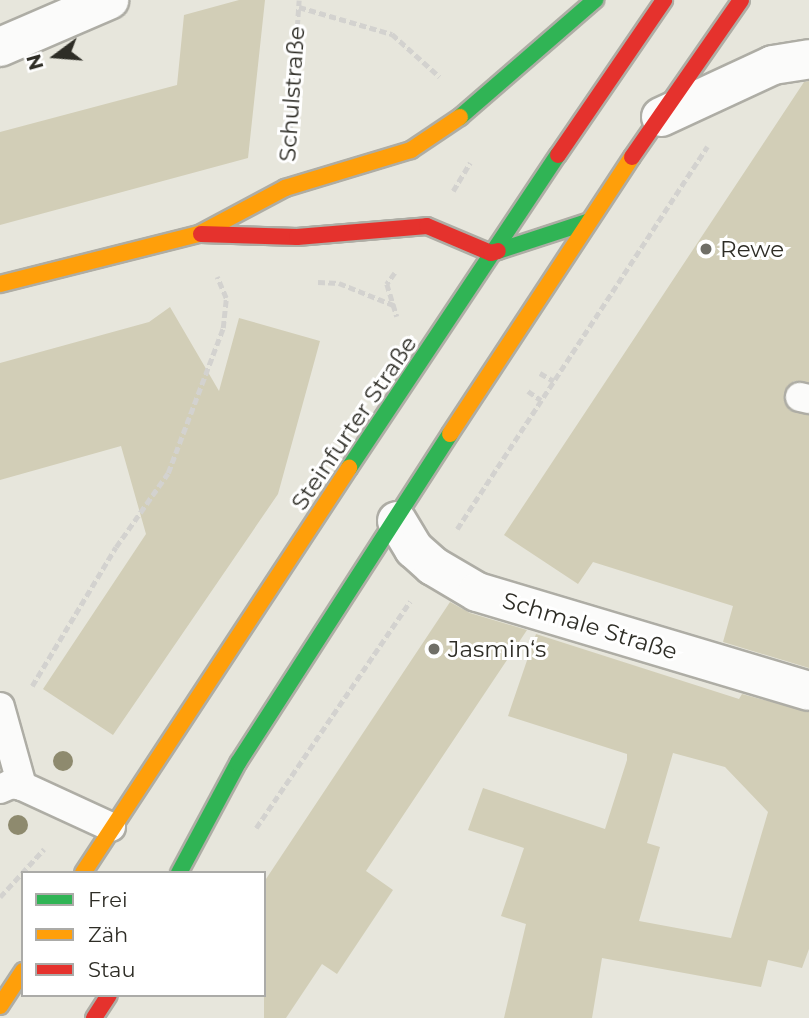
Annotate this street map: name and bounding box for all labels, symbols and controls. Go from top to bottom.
north arrow [21,21,91,91]
street label: Schulstraße [273,25,311,163]
text: N [22,51,49,72]
place label: Rewe [720,235,784,263]
marker: Rewe [698,241,714,257]
street label: Steinfurter Straße [285,331,423,515]
street label: Schmale Straße [499,586,681,666]
place label: Jasmin‘s [448,635,546,663]
marker: Jasmin‘s [426,641,442,657]
legend [21,871,266,997]
text: Frei [88,887,128,912]
text: Zäh [88,922,128,947]
text: Stau [88,957,136,982]

